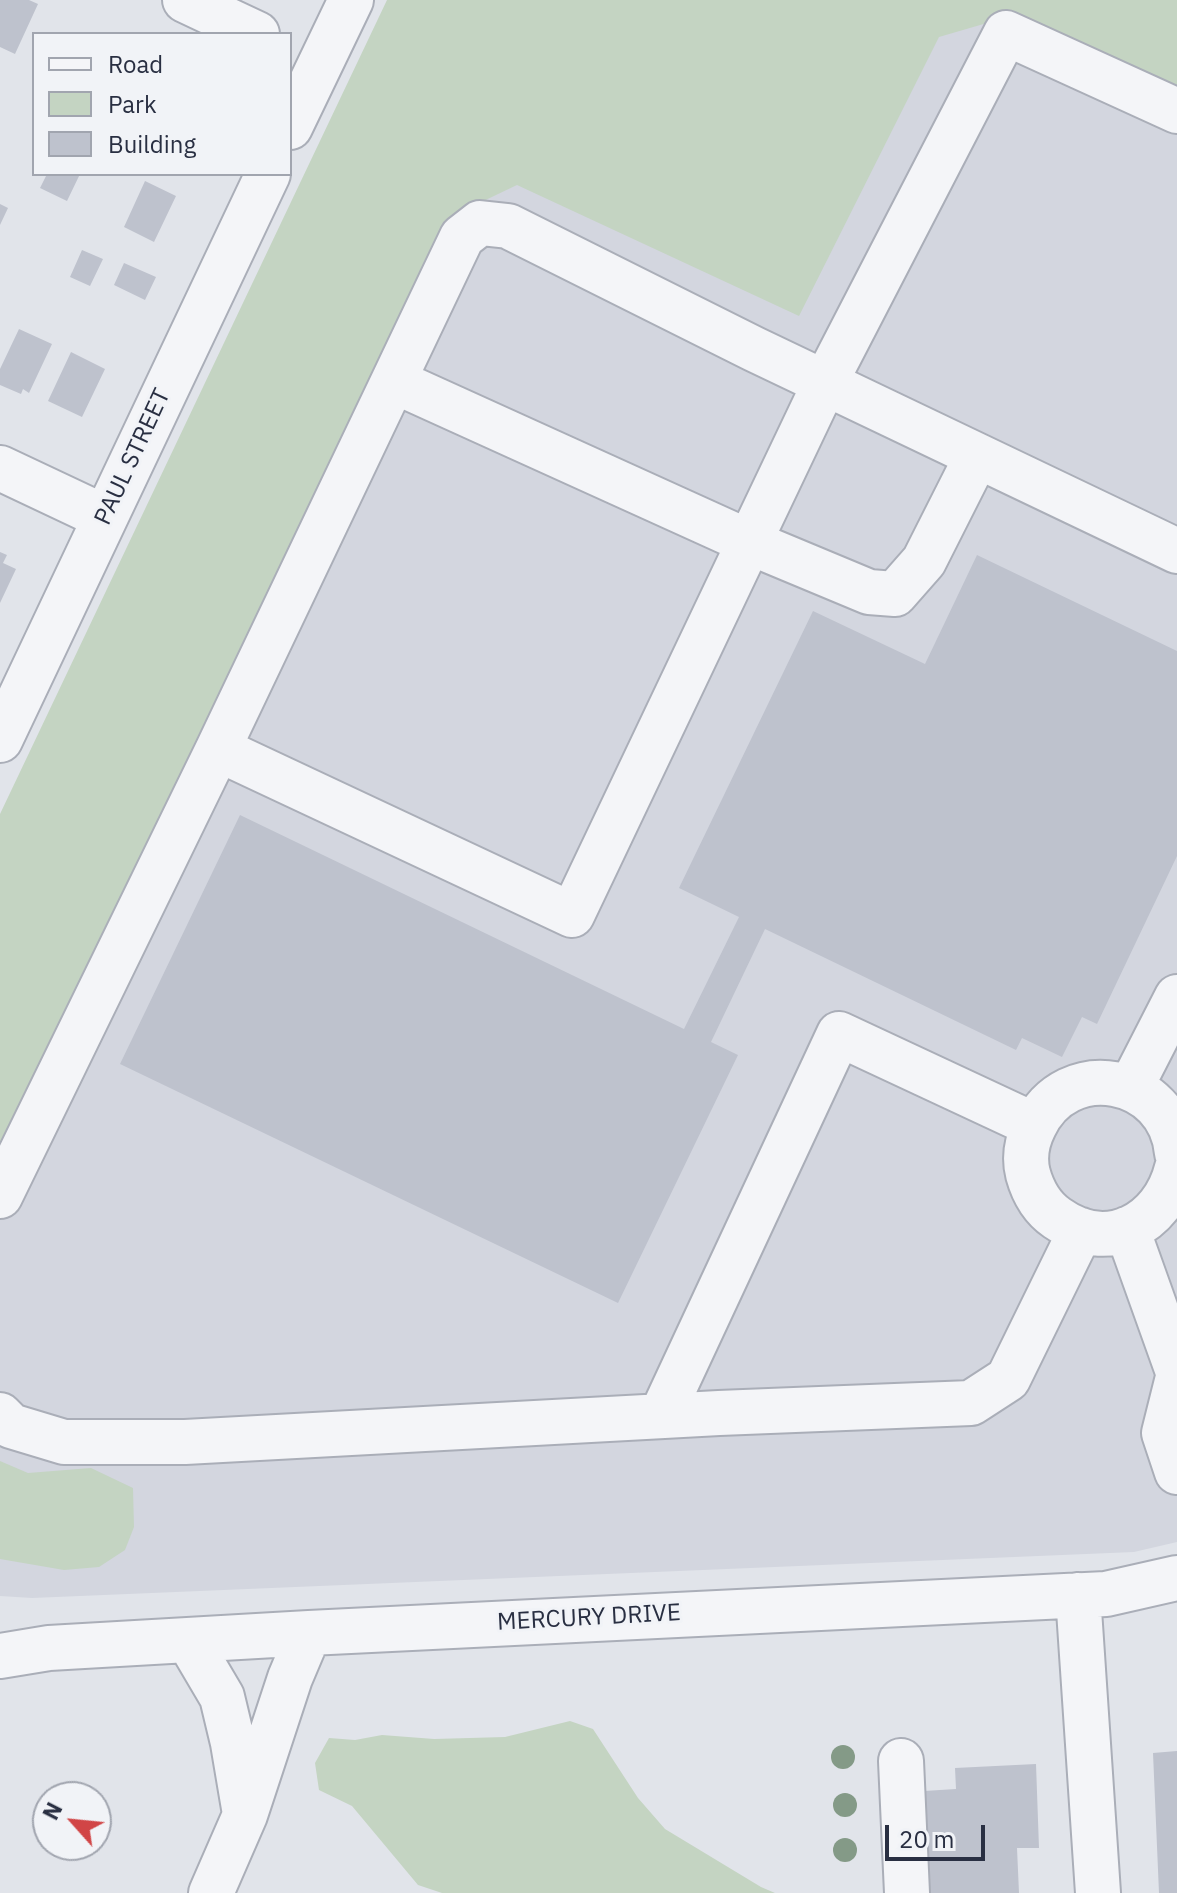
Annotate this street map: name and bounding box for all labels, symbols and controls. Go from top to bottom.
legend [32,32,292,176]
text: Road [108,48,163,80]
text: Park [108,88,157,120]
text: Building [108,128,196,160]
street label: PAUL STREET [89,384,177,530]
street label: MERCURY DRIVE [496,1599,682,1637]
north arrow [32,1781,112,1861]
text: N [35,1797,68,1824]
scale bar [889,1809,989,1859]
text: 20 m [899,1823,954,1855]

